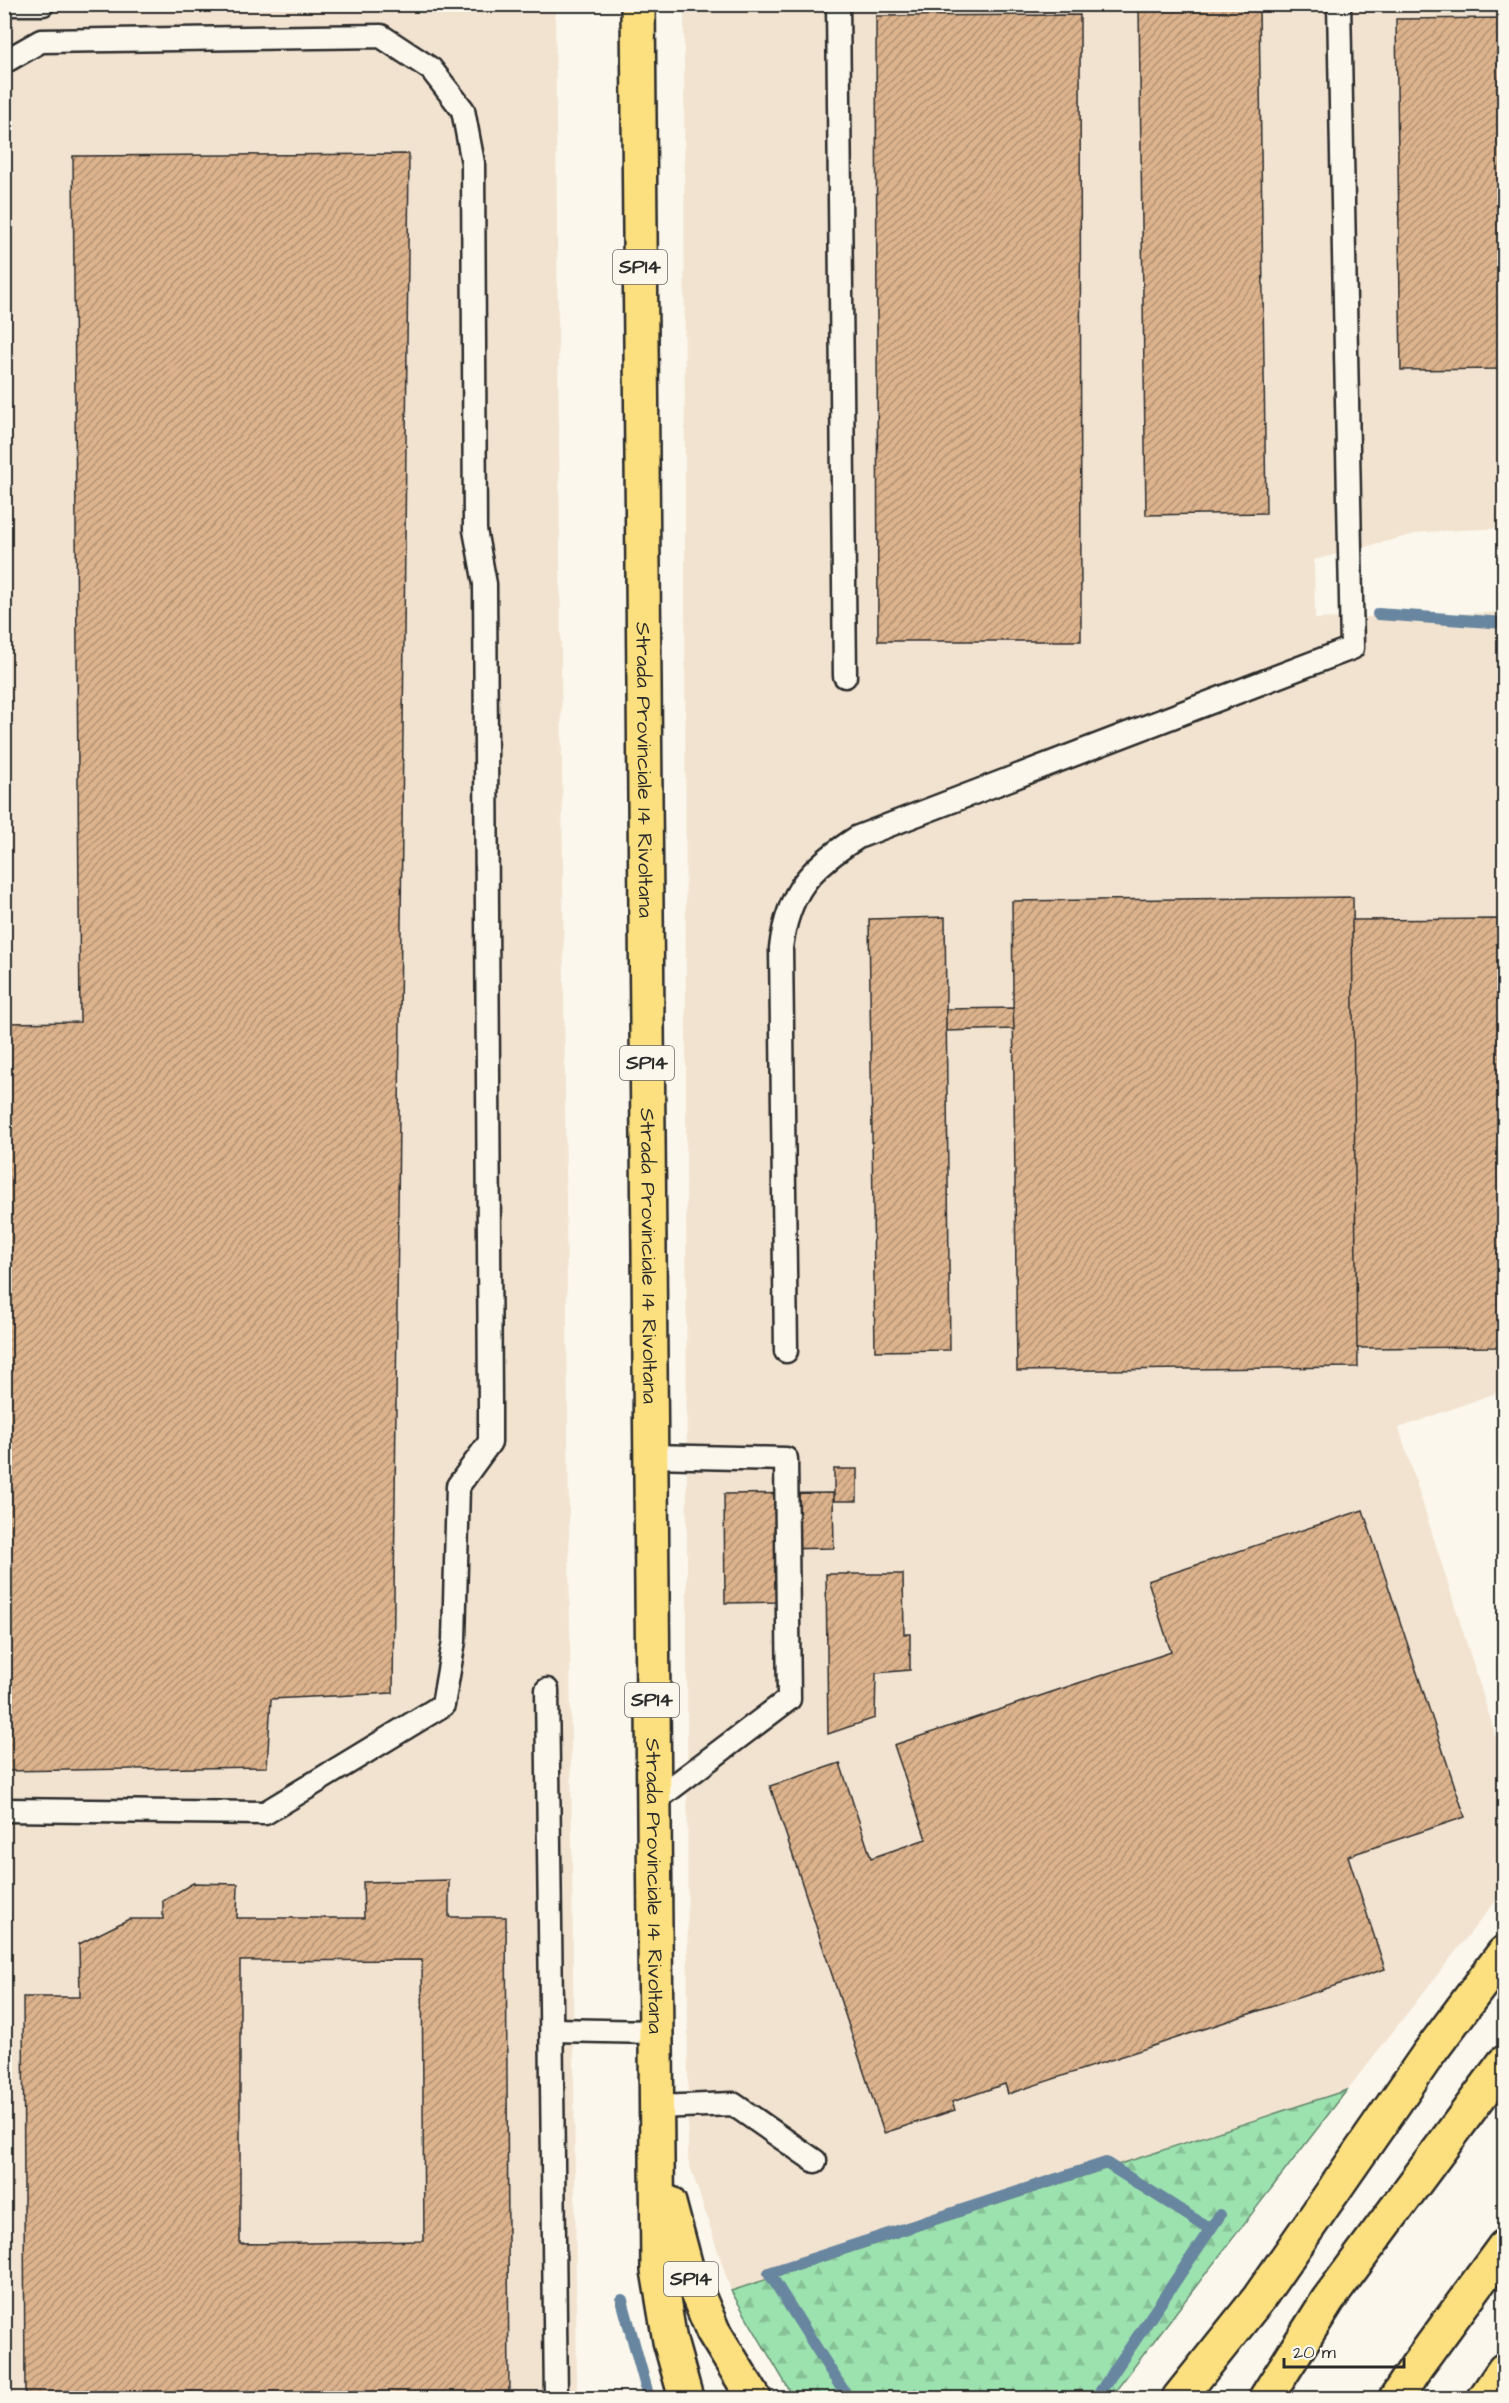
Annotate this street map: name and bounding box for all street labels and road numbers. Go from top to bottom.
road number: SP14 [613,250,667,284]
street label: Strada Provinciale 14 Rivoltana [629,622,661,918]
road number: SP14 [620,1046,674,1080]
street label: Strada Provinciale 14 Rivoltana [633,1108,665,1404]
road number: SP14 [625,1683,679,1717]
street label: Strada Provinciale 14 Rivoltana [639,1738,670,2034]
road number: SP14 [664,2262,718,2296]

